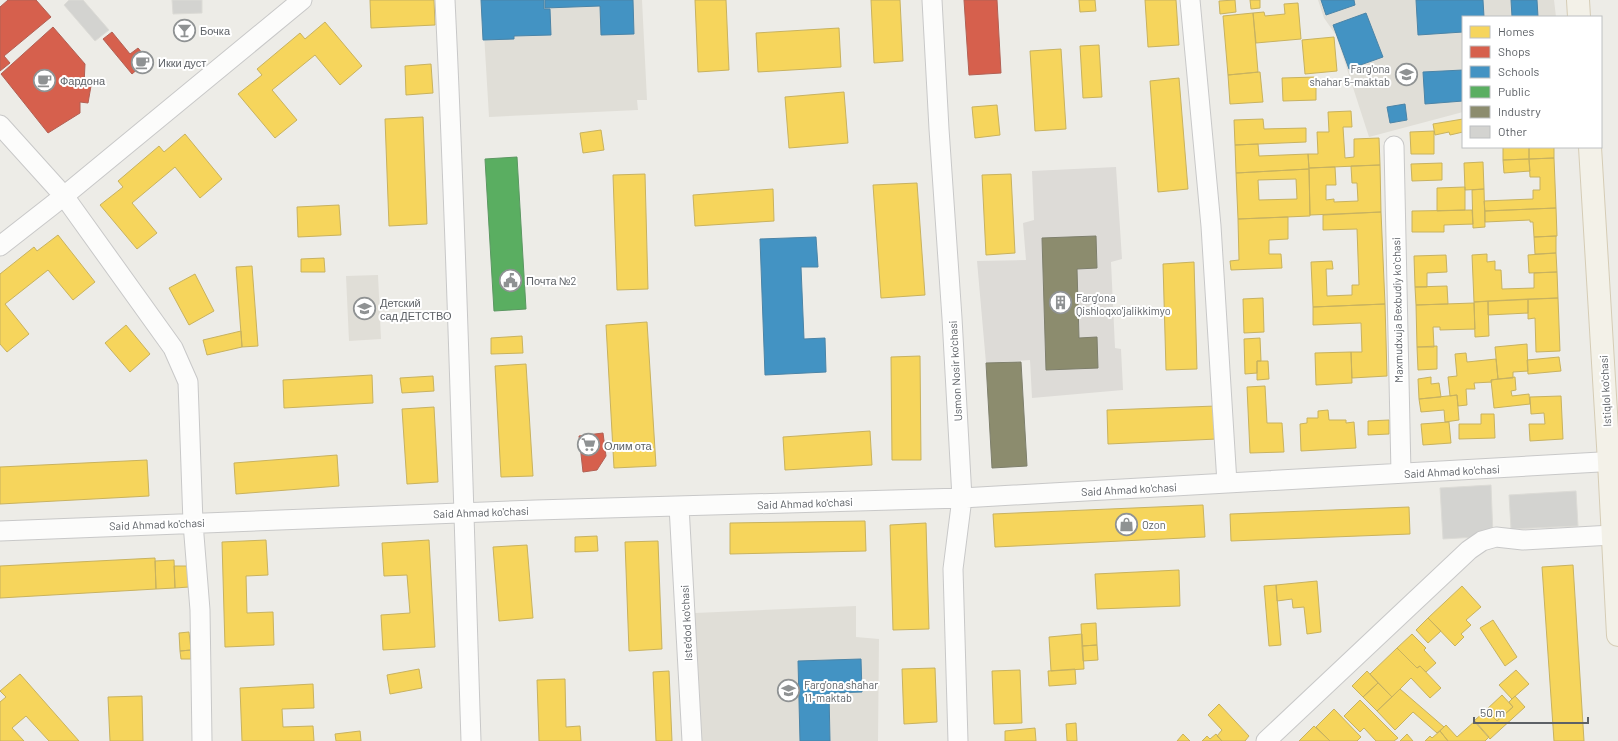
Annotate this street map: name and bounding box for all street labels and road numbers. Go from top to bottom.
street label: Maxmudxuja Bexbudiy koʻchasi [1389,237,1405,383]
street label: Usmon Nosir ko'chasi [946,320,964,422]
street label: Istiqlol ko'chasi [1597,355,1613,427]
street label: Said Ahmad ko'chasi [1404,462,1500,480]
street label: Said Ahmad ko'chasi [1081,480,1177,498]
street label: Said Ahmad ko'chasi [757,495,853,511]
street label: Said Ahmad ko'chasi [433,504,529,520]
street label: Said Ahmad ko'chasi [109,516,205,532]
street label: Iste'dod ko'chasi [678,584,694,661]

